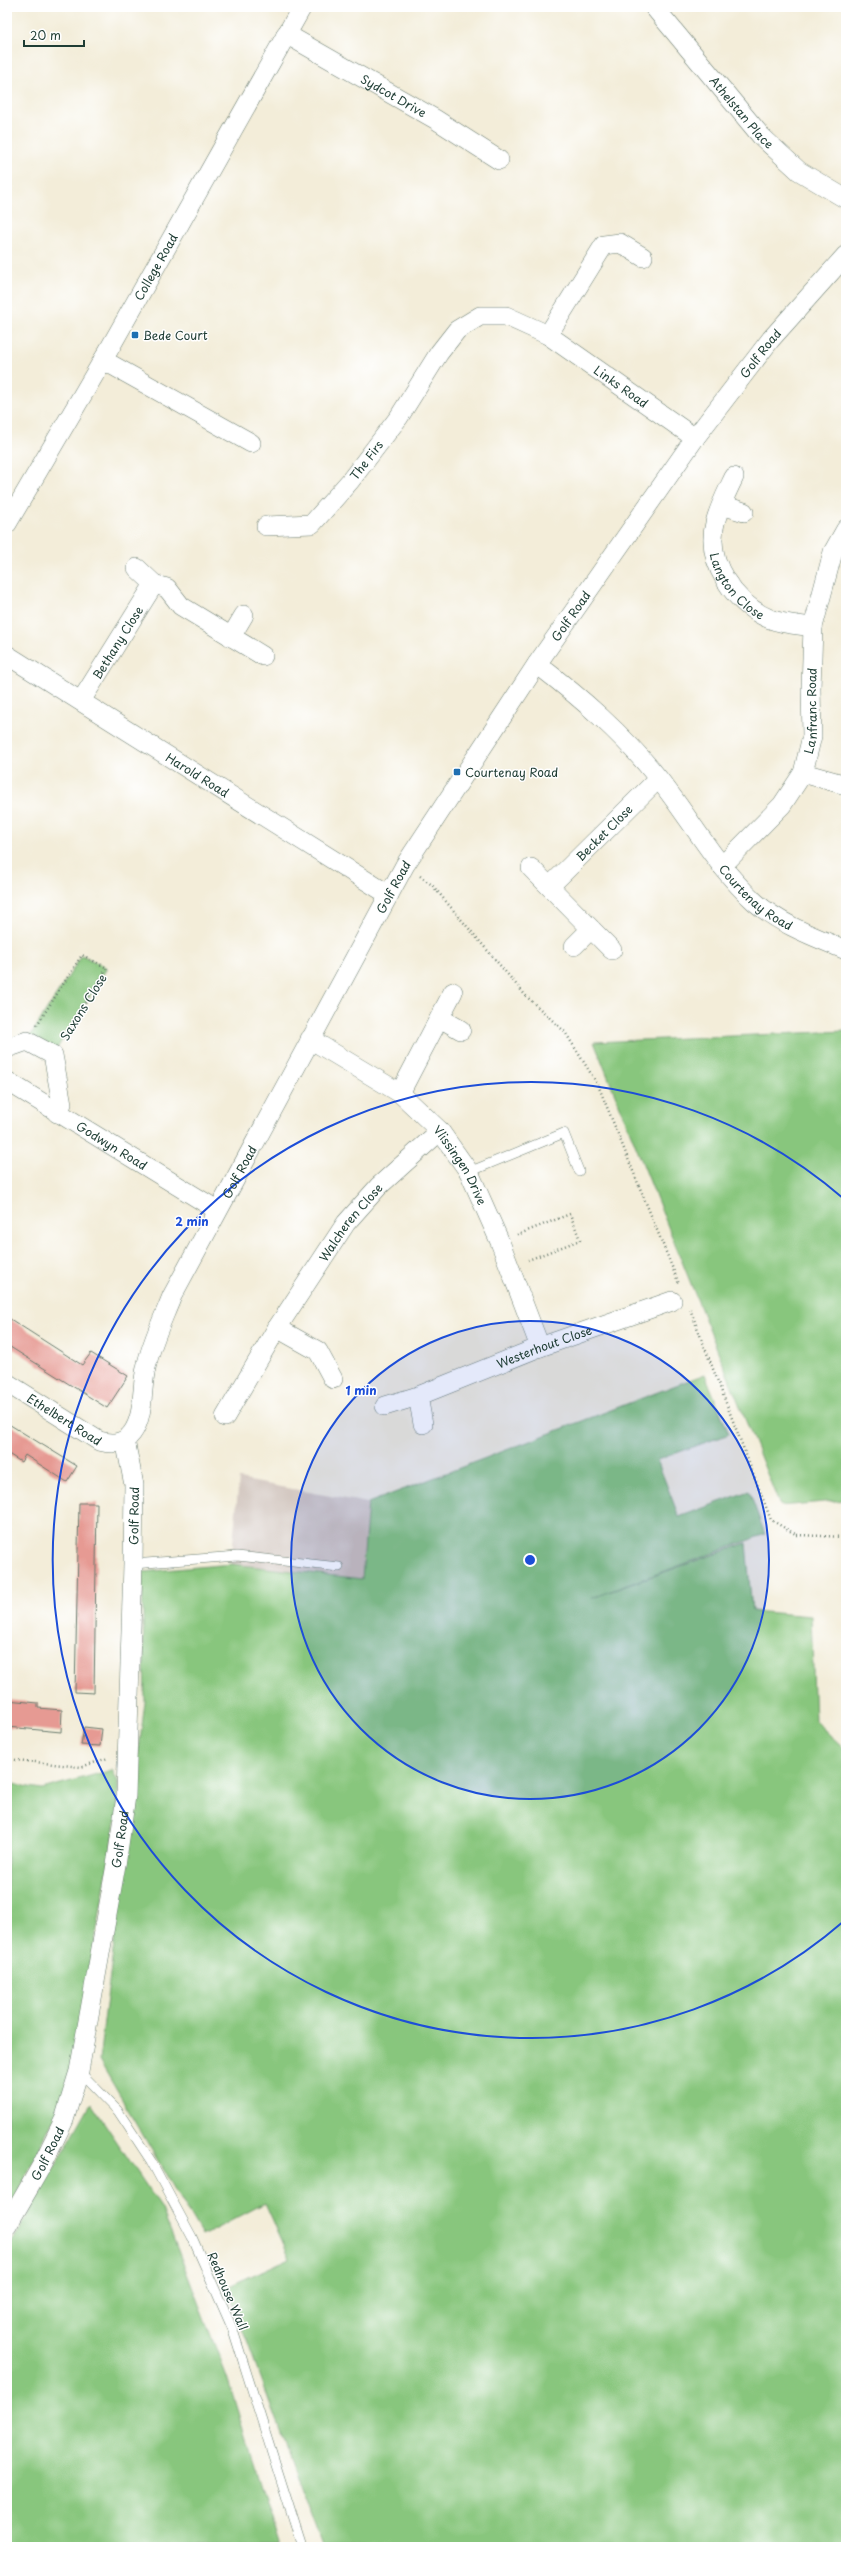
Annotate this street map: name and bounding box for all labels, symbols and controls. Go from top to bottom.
scale bar [24,22,84,48]
text: 20 m [30,26,61,44]
street label: Sydcot Drive [357,69,430,121]
street label: Athelstan Place [706,72,778,153]
street label: College Road [129,230,182,304]
street label: Golf Road [735,325,785,382]
place label: Bede Court [143,326,208,344]
marker: Bede Court [130,330,140,340]
street label: Links Road [590,361,652,412]
street label: The Firs [345,436,387,483]
street label: Langton Close [706,551,768,624]
street label: Golf Road [547,587,595,645]
street label: Bethany Close [88,602,147,682]
street label: Lanfranc Road [799,667,821,756]
street label: Harold Road [162,748,233,801]
place label: Courtenay Road [465,763,558,781]
marker: Courtenay Road [452,767,462,777]
street label: Becket Close [572,800,636,865]
street label: Golf Road [371,857,415,917]
street label: Courtenay Road [715,860,796,934]
street label: Saxons Close [55,970,111,1044]
street label: Godwyn Road [73,1117,151,1174]
street label: Vlissingen Drive [430,1121,491,1208]
street label: Golf Road [217,1142,261,1202]
street label: Walcheren Close [314,1179,386,1265]
text: 2 min [175,1212,209,1230]
street label: Westerhout Close [494,1321,594,1373]
text: 1 min [345,1381,377,1399]
street label: Ethelbert Road [24,1389,105,1450]
street label: Golf Road [124,1487,143,1545]
centre of rings [523,1553,537,1567]
street label: Golf Road [107,1809,133,1870]
street label: Golf Road [26,2124,68,2184]
street label: Redhouse Wall [203,2249,253,2333]

